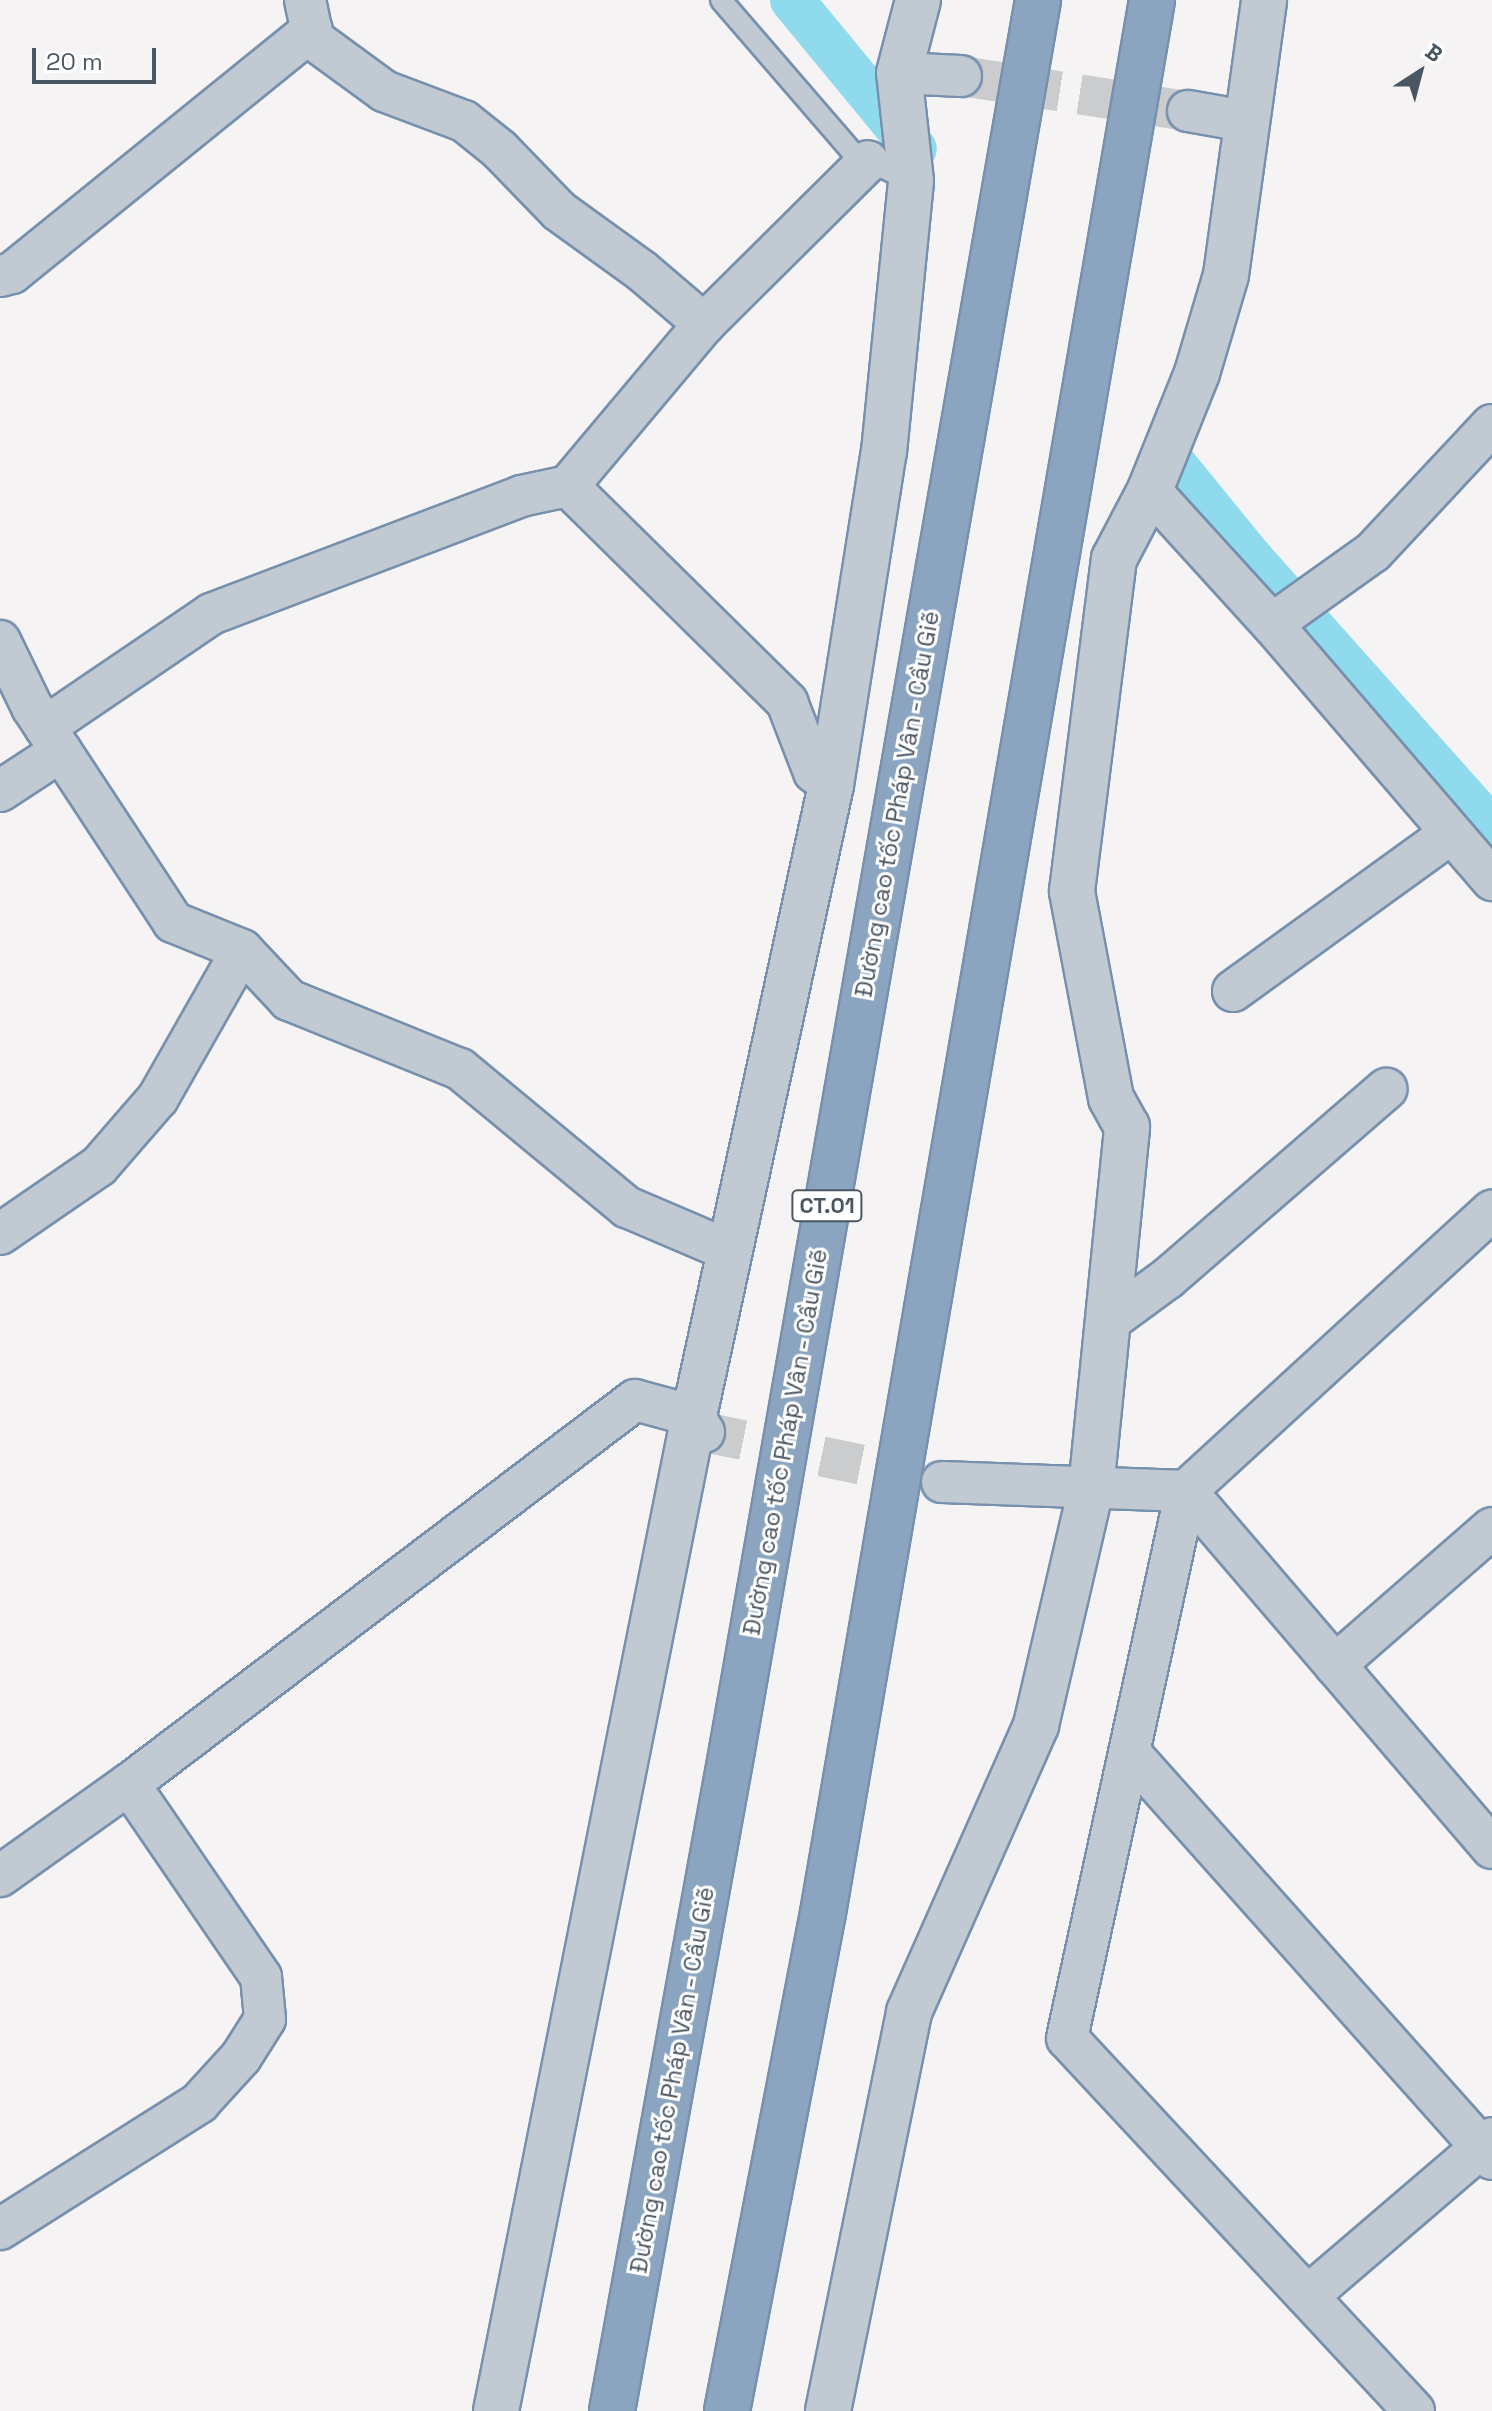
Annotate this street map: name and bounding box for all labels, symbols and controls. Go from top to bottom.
scale bar [36,32,160,82]
north arrow [1380,32,1460,112]
text: B [1420,37,1448,68]
text: 20 m [46,46,103,77]
street label: Đường cao tốc Pháp Vân - Cầu Giẽ [849,608,945,1000]
road number: CT.01 [791,1188,863,1224]
street label: Đường cao tốc Pháp Vân - Cầu Giẽ [737,1246,833,1638]
street label: Đường cao tốc Pháp Vân - Cầu Giẽ [624,1884,720,2276]

